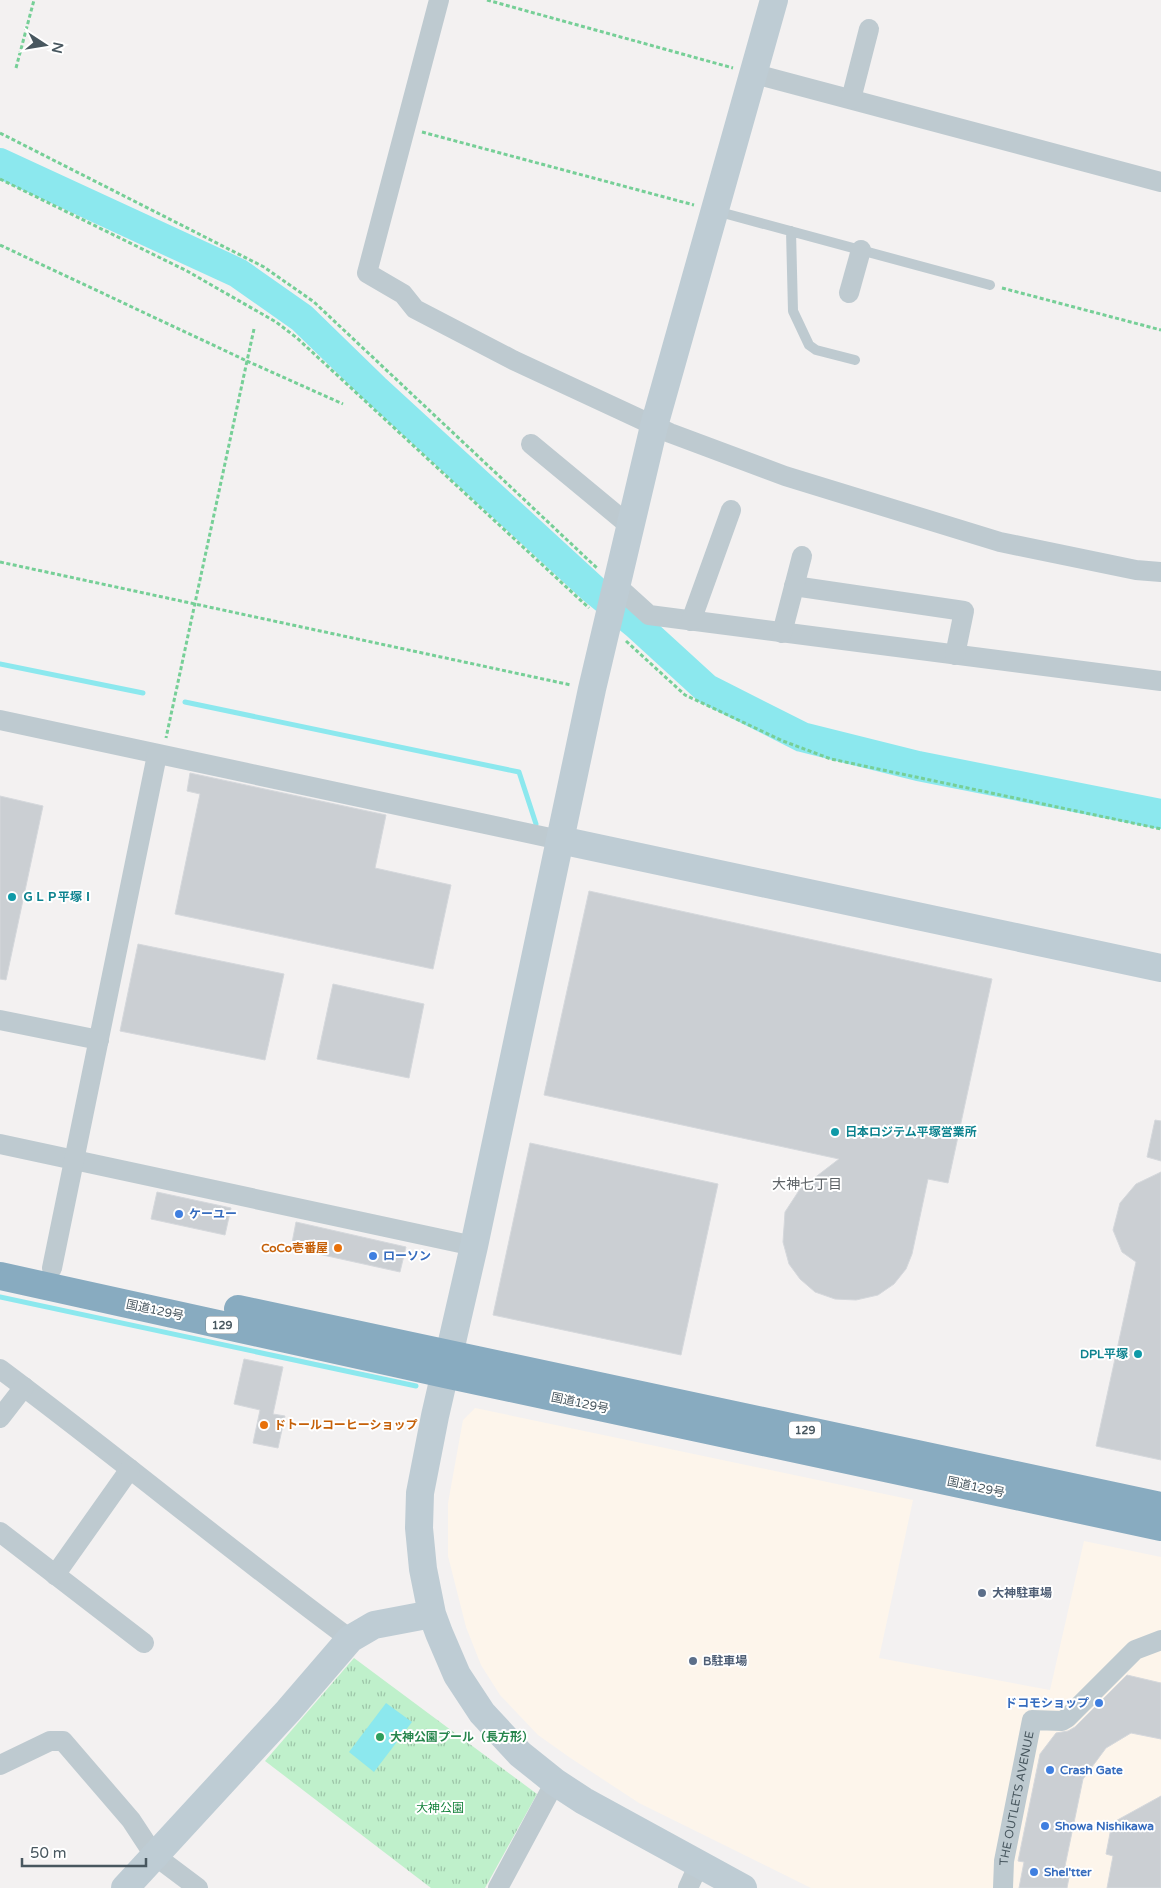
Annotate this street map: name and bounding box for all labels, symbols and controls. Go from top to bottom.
north arrow [20,20,70,70]
text: N [48,40,67,55]
place label: ＧＬＰ平塚Ⅰ [22,890,94,904]
marker: ＧＬＰ平塚Ⅰ [6,891,18,903]
place label: 日本ロジテム平塚営業所 [845,1125,977,1139]
marker: 日本ロジテム平塚営業所 [829,1126,841,1138]
district label: 大神七丁目 [772,1176,842,1193]
place label: ケーユー [189,1207,237,1221]
marker: ケーユー [173,1208,185,1220]
place label: CoCo壱番屋 [261,1241,328,1255]
marker: CoCo壱番屋 [332,1242,344,1254]
place label: ローソン [383,1249,431,1263]
marker: ローソン [367,1250,379,1262]
street label: 国道129号 [125,1297,185,1323]
road number: 129 [206,1316,238,1334]
place label: DPL平塚 [1080,1347,1128,1361]
marker: DPL平塚 [1132,1348,1144,1360]
street label: 国道129号 [550,1390,610,1416]
place label: ドトールコーヒーショップ [274,1418,418,1432]
marker: ドトールコーヒーショップ [258,1419,270,1431]
road number: 129 [789,1422,821,1438]
street label: 国道129号 [946,1474,1006,1500]
place label: 大神駐車場 [992,1586,1052,1600]
marker: 大神駐車場 [976,1587,988,1599]
place label: B駐車場 [703,1654,747,1668]
marker: B駐車場 [687,1655,699,1667]
place label: ドコモショップ [1005,1696,1089,1710]
marker: ドコモショップ [1093,1697,1105,1709]
place label: 大神公園プール（長方形） [390,1730,534,1744]
street label: THE OUTLETS AVENUE [997,1730,1037,1866]
marker: 大神公園プール（長方形） [374,1731,386,1743]
place label: Crash Gate [1060,1763,1123,1777]
marker: Crash Gate [1044,1764,1056,1776]
park label: 大神公園 [416,1801,464,1815]
place label: Showa Nishikawa [1055,1819,1154,1833]
marker: Showa Nishikawa [1039,1820,1051,1832]
scale bar [22,1836,146,1868]
text: 50 m [30,1844,67,1862]
place label: Shel'tter [1044,1865,1092,1879]
marker: Shel'tter [1028,1866,1040,1878]

